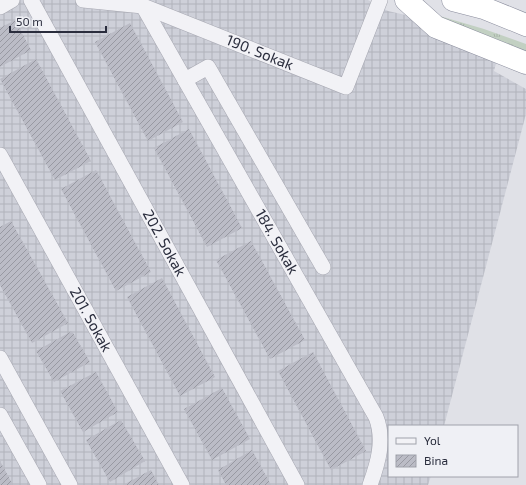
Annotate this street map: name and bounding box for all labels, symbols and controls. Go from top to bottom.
scale bar [10,8,106,34]
text: 50 m [16,14,43,28]
street label: 190. Sokak [224,30,297,73]
street label: 202. Sokak [140,206,191,279]
street label: 184. Sokak [252,206,303,277]
street label: 201. Sokak [67,284,117,355]
legend [388,425,518,477]
text: Yol [424,433,441,447]
text: Bina [424,453,448,467]

